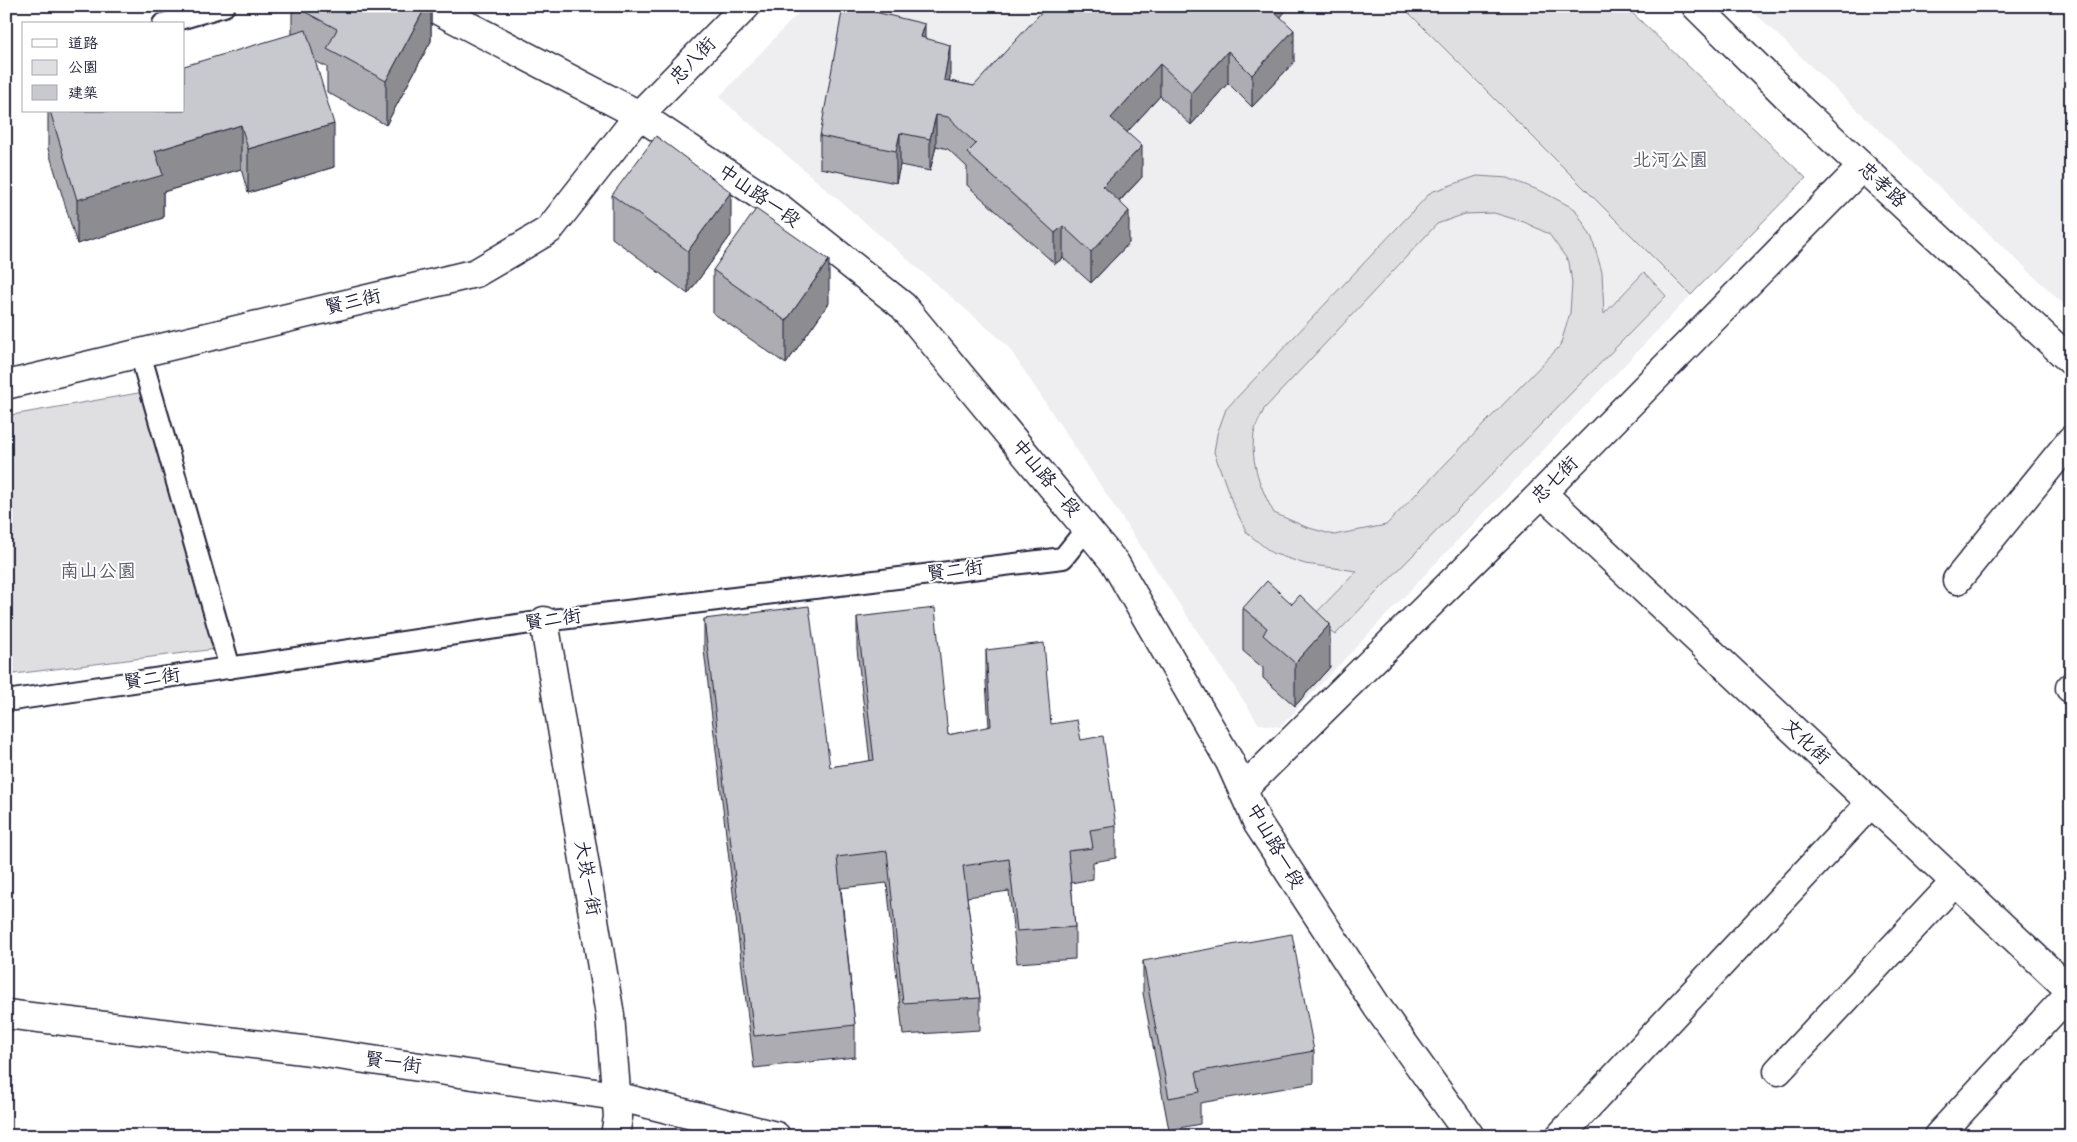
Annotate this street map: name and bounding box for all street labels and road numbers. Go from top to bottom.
street label: 忠八街 [664,32,722,90]
street label: 忠孝路 [1853,156,1911,214]
street label: 中山路一段 [713,159,805,233]
street label: 賢三街 [322,283,384,321]
street label: 中山路一段 [1006,434,1086,522]
street label: 忠七街 [1526,451,1584,509]
street label: 賢二街 [925,555,985,587]
street label: 賢二街 [523,604,583,636]
street label: 賢二街 [122,663,182,695]
street label: 文化街 [1777,713,1835,771]
street label: 中山路一段 [1240,799,1310,893]
street label: 大崁一街 [568,838,606,918]
street label: 賢一街 [363,1047,423,1079]

